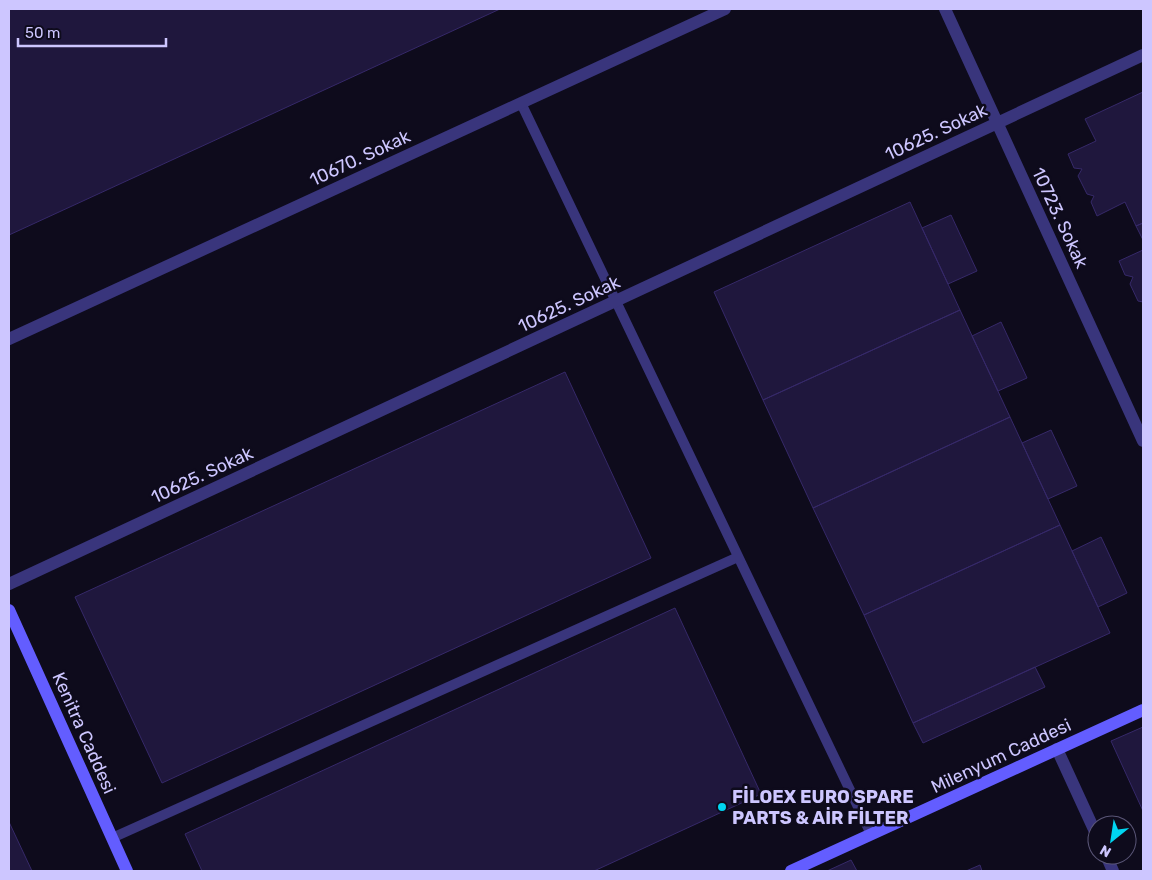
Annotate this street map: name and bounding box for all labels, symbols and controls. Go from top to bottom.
scale bar [18,15,165,47]
text: 50 m [25,24,60,42]
street label: 10625. Sokak [882,99,991,165]
street label: 10670. Sokak [306,125,415,191]
street label: 10723. Sokak [1027,164,1093,272]
street label: 10625. Sokak [515,271,624,337]
street label: 10625. Sokak [148,442,257,508]
street label: Kenitra Caddesi [47,669,121,797]
street label: Milenyum Caddesi [928,714,1074,798]
place label: FİLOEX EURO SPARE PARTS & AİR FİLTER [732,786,914,829]
marker: FİLOEX EURO SPARE PARTS & AİR FİLTER [716,801,728,813]
north arrow [1087,815,1137,865]
text: N [1097,841,1114,861]

